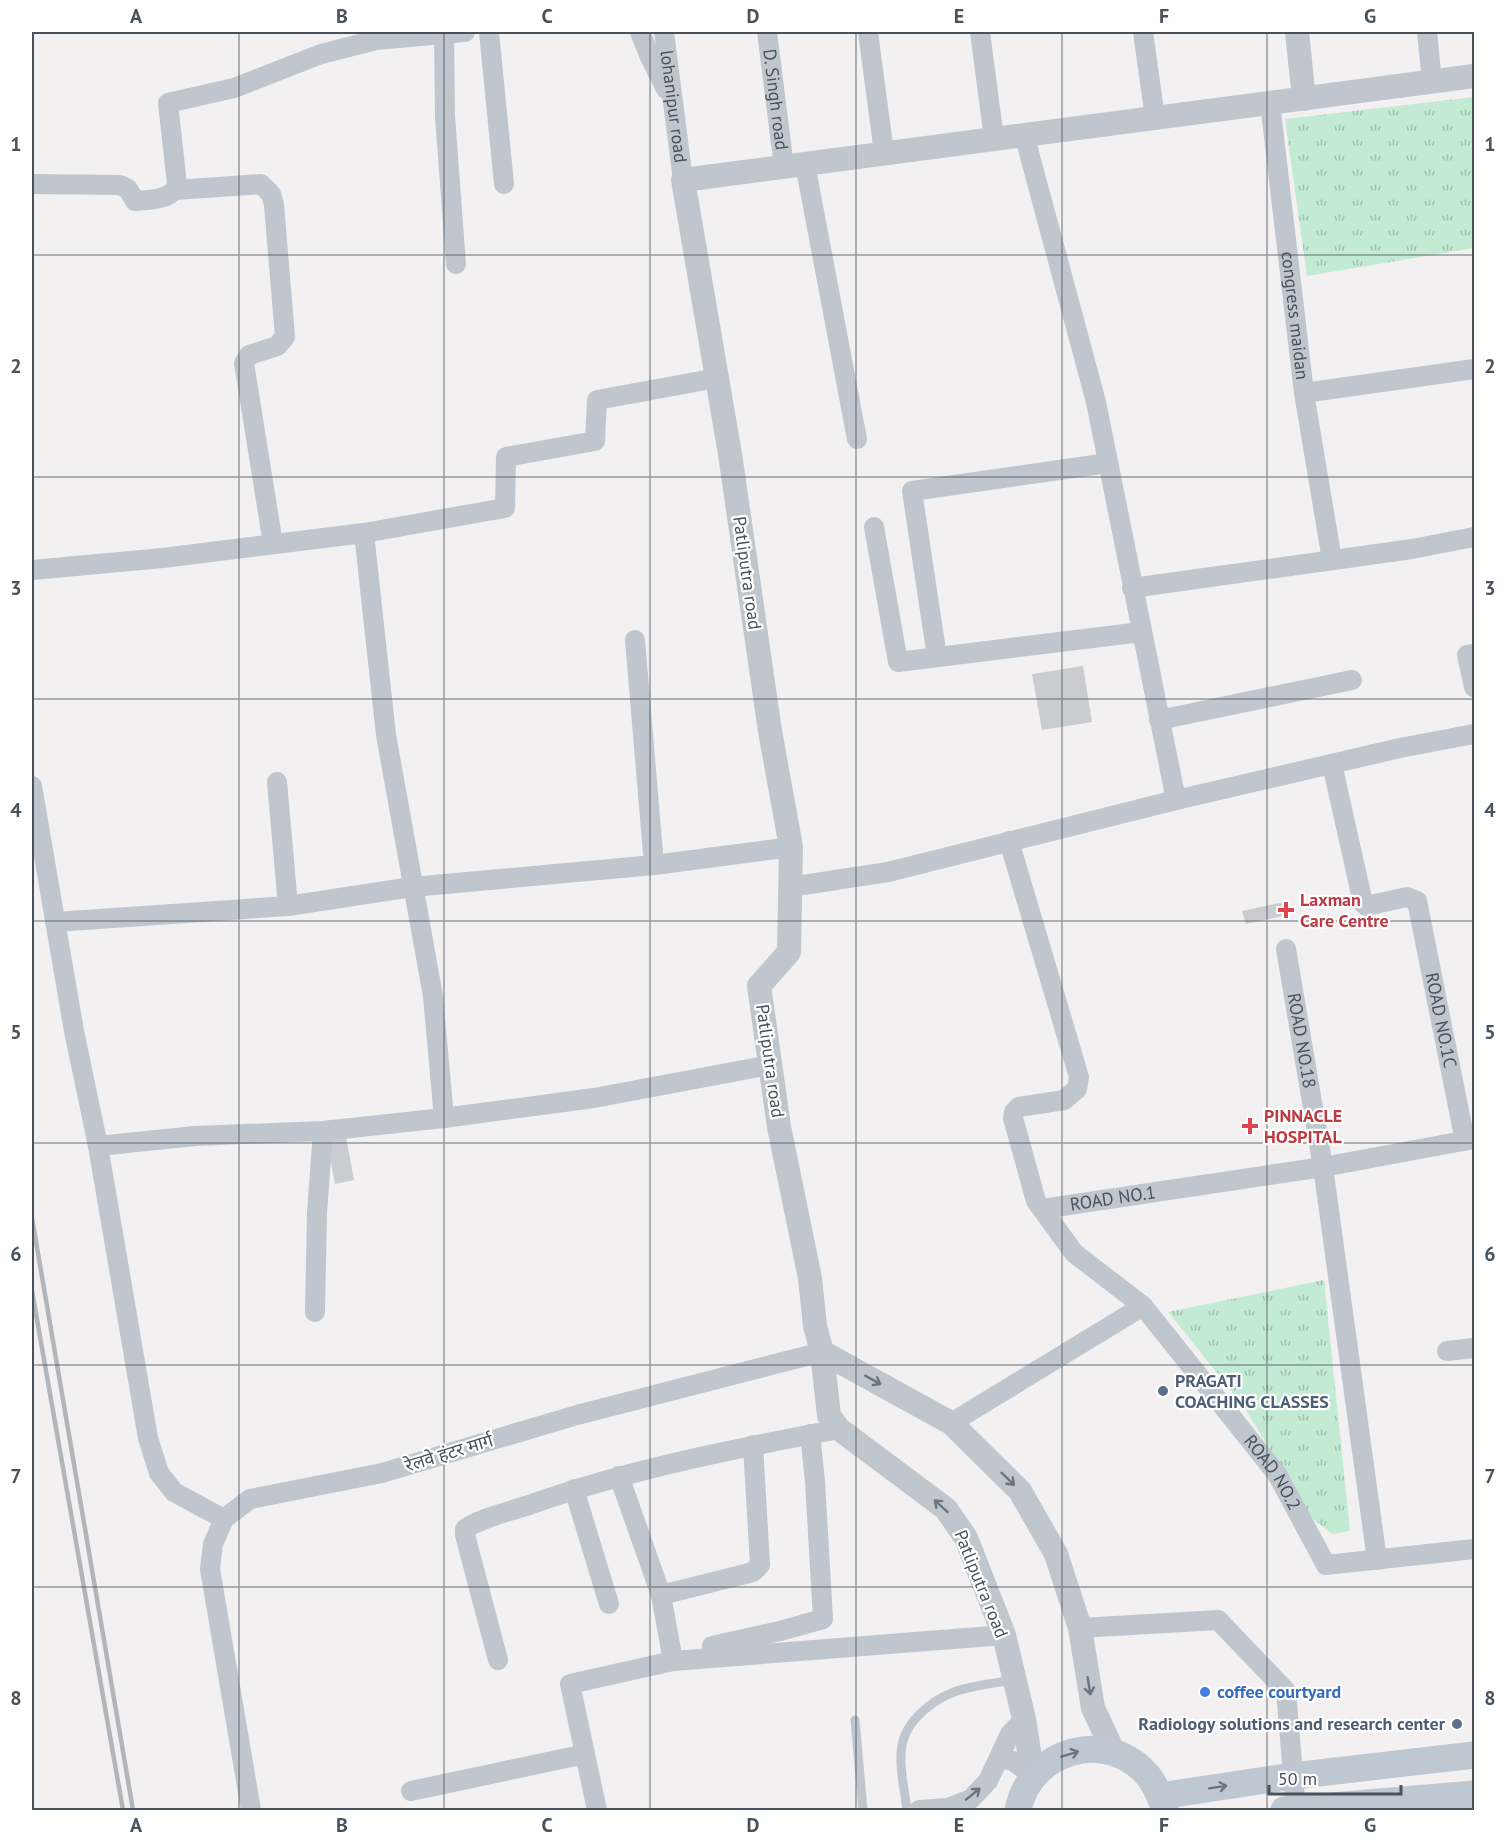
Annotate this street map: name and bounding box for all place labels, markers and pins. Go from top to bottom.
place label: Laxman Care Centre [1300,888,1389,932]
marker: Laxman Care Centre [1277,901,1295,919]
place label: PINNACLE HOSPITAL [1264,1104,1342,1148]
marker: PINNACLE HOSPITAL [1241,1117,1259,1135]
place label: PRAGATI COACHING CLASSES [1175,1369,1329,1413]
marker: PRAGATI COACHING CLASSES [1156,1384,1170,1398]
place label: coffee courtyard [1217,1680,1341,1703]
marker: coffee courtyard [1198,1685,1212,1699]
place label: Radiology solutions and research center [1138,1712,1446,1735]
marker: Radiology solutions and research center [1450,1717,1464,1731]

